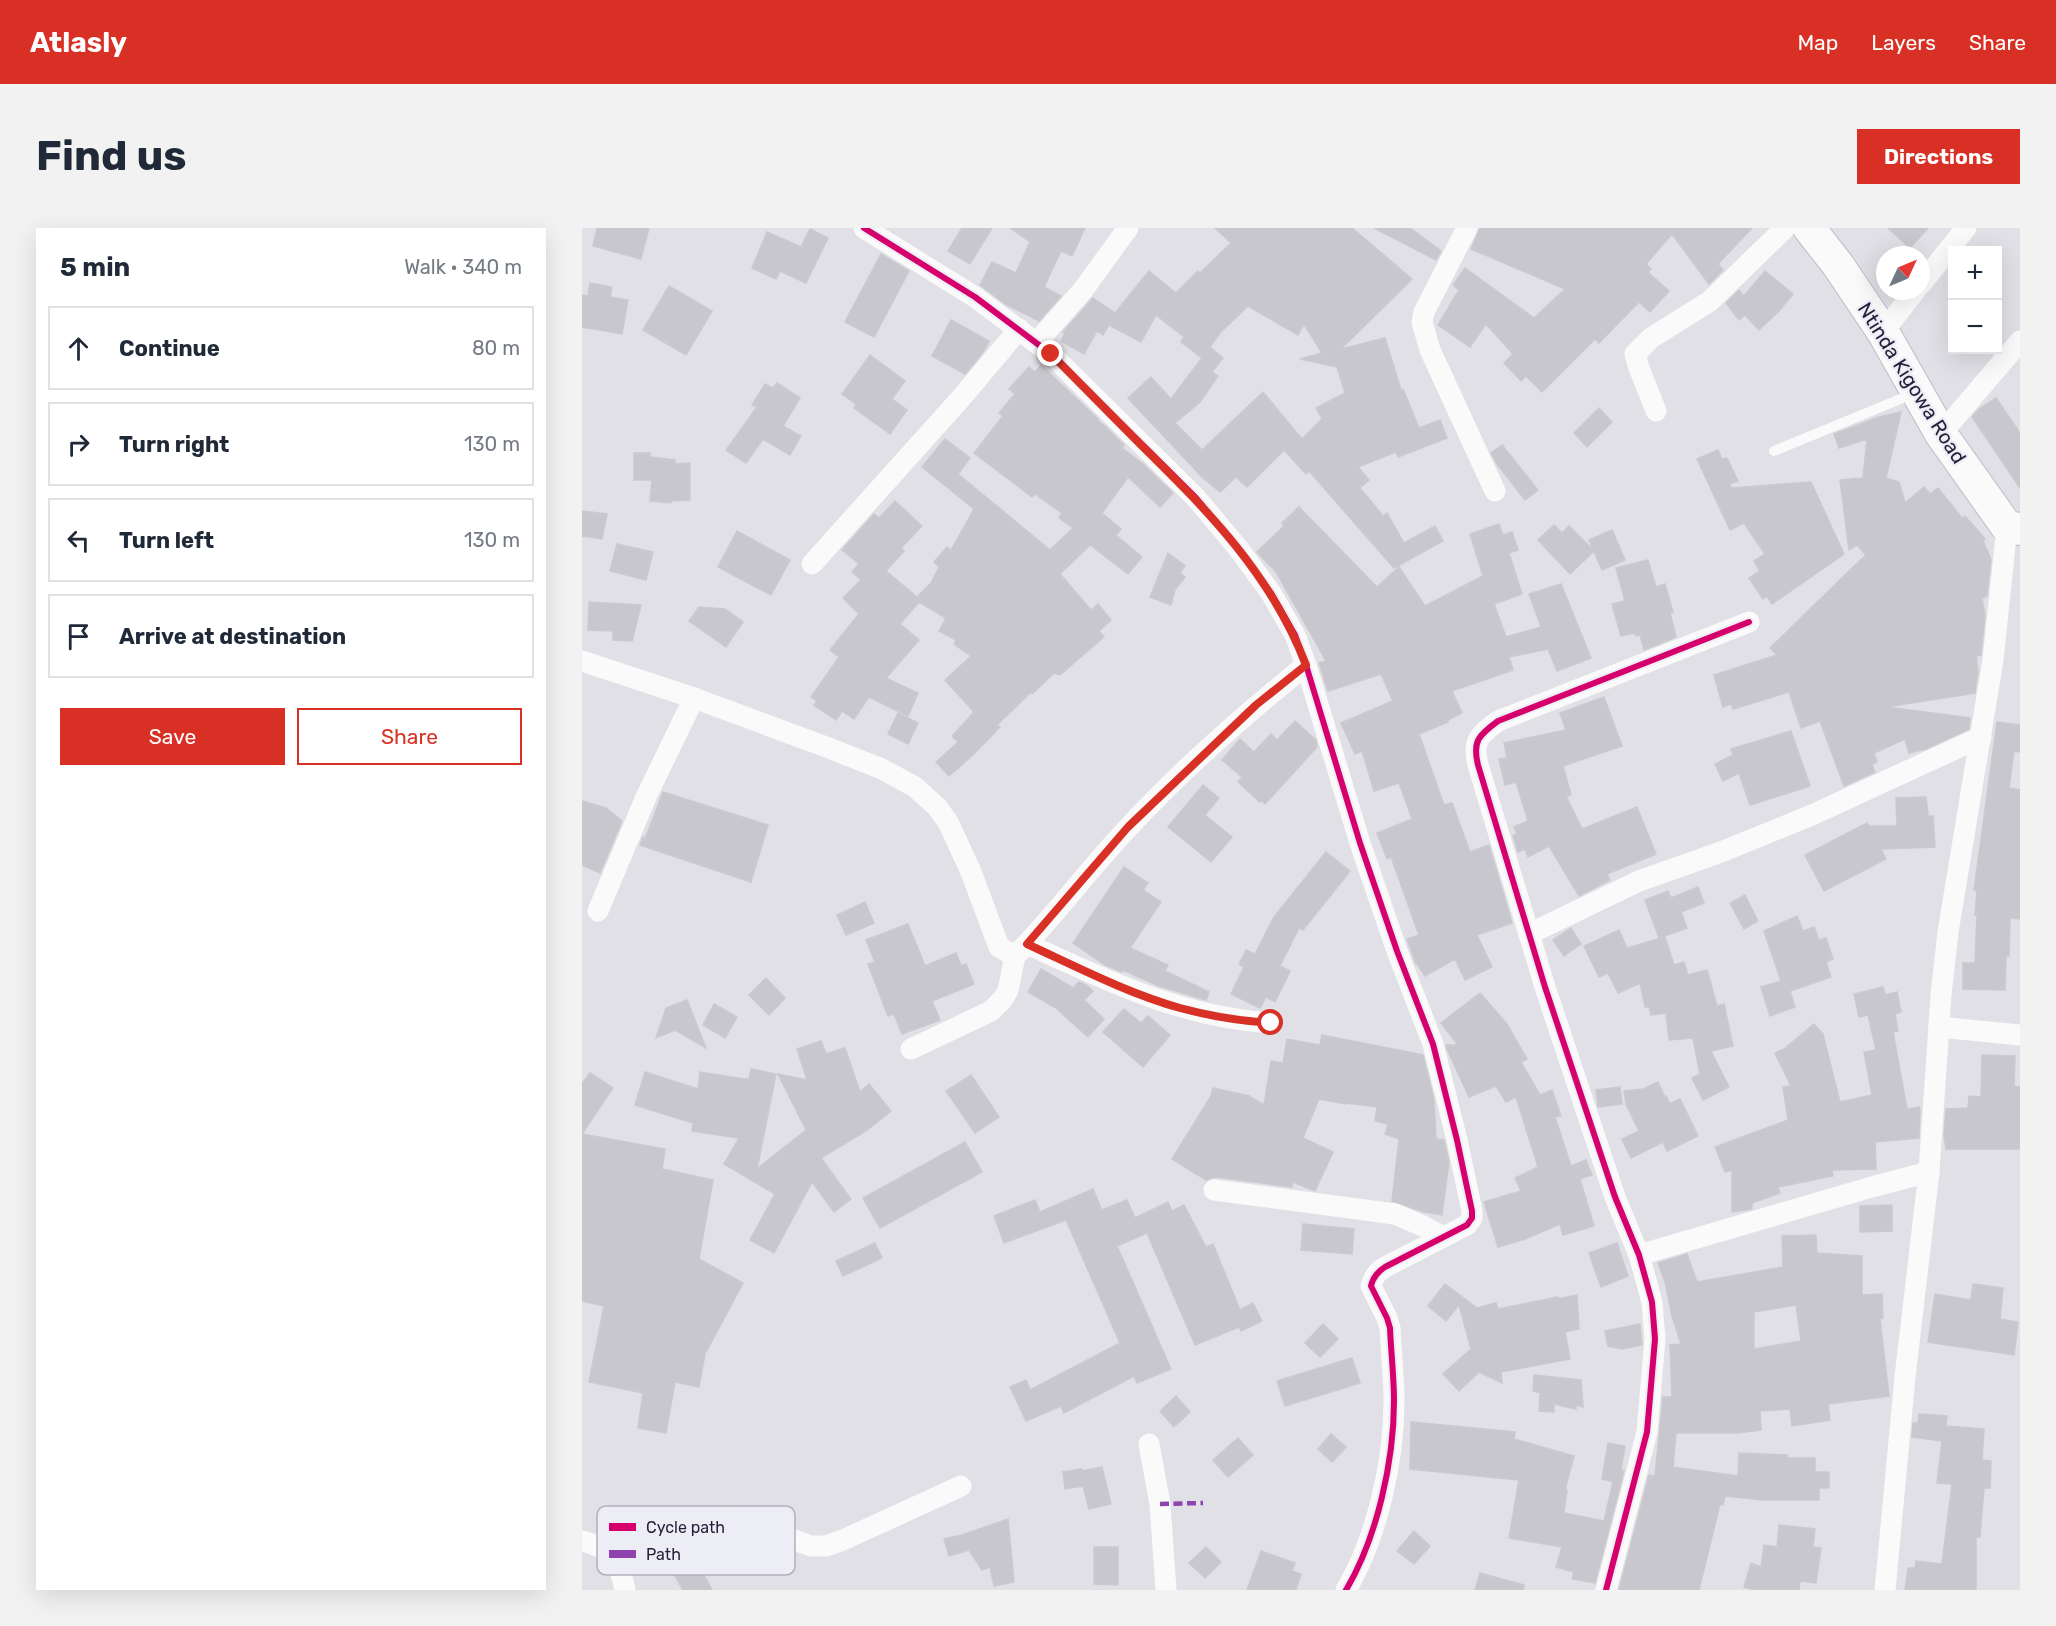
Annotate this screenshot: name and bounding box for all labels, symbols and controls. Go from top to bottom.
text: Atlasly [30,26,127,59]
text: Map [1797,30,1838,55]
text: Layers [1871,30,1936,55]
text: Share [1969,30,2026,55]
button: Directions [1857,129,2020,184]
text: Find us [36,131,187,181]
north arrow [1876,246,1930,300]
map controls [1948,246,2002,354]
button: + [1948,246,2002,300]
text: 5 min [60,252,130,283]
text: Walk · 340 m [404,255,522,279]
street label: Ntinda Kigowa Road [1853,298,1971,468]
button: − [1948,300,2002,354]
icon: ahead [62,332,95,365]
text: Continue [119,335,220,362]
text: 80 m [472,336,520,360]
route end [1037,340,1063,366]
icon: right [62,428,95,461]
text: Turn right [119,431,229,458]
text: 130 m [464,432,520,456]
icon: left [62,524,95,557]
text: Turn left [119,527,214,554]
text: 130 m [464,528,520,552]
icon: arrive [62,620,95,653]
text: Arrive at destination [119,623,346,650]
button: Save [60,708,285,765]
button: Share [297,708,522,765]
route start [1257,1009,1283,1035]
legend [597,1506,795,1575]
text: Cycle path [646,1518,725,1537]
text: Path [646,1545,681,1564]

